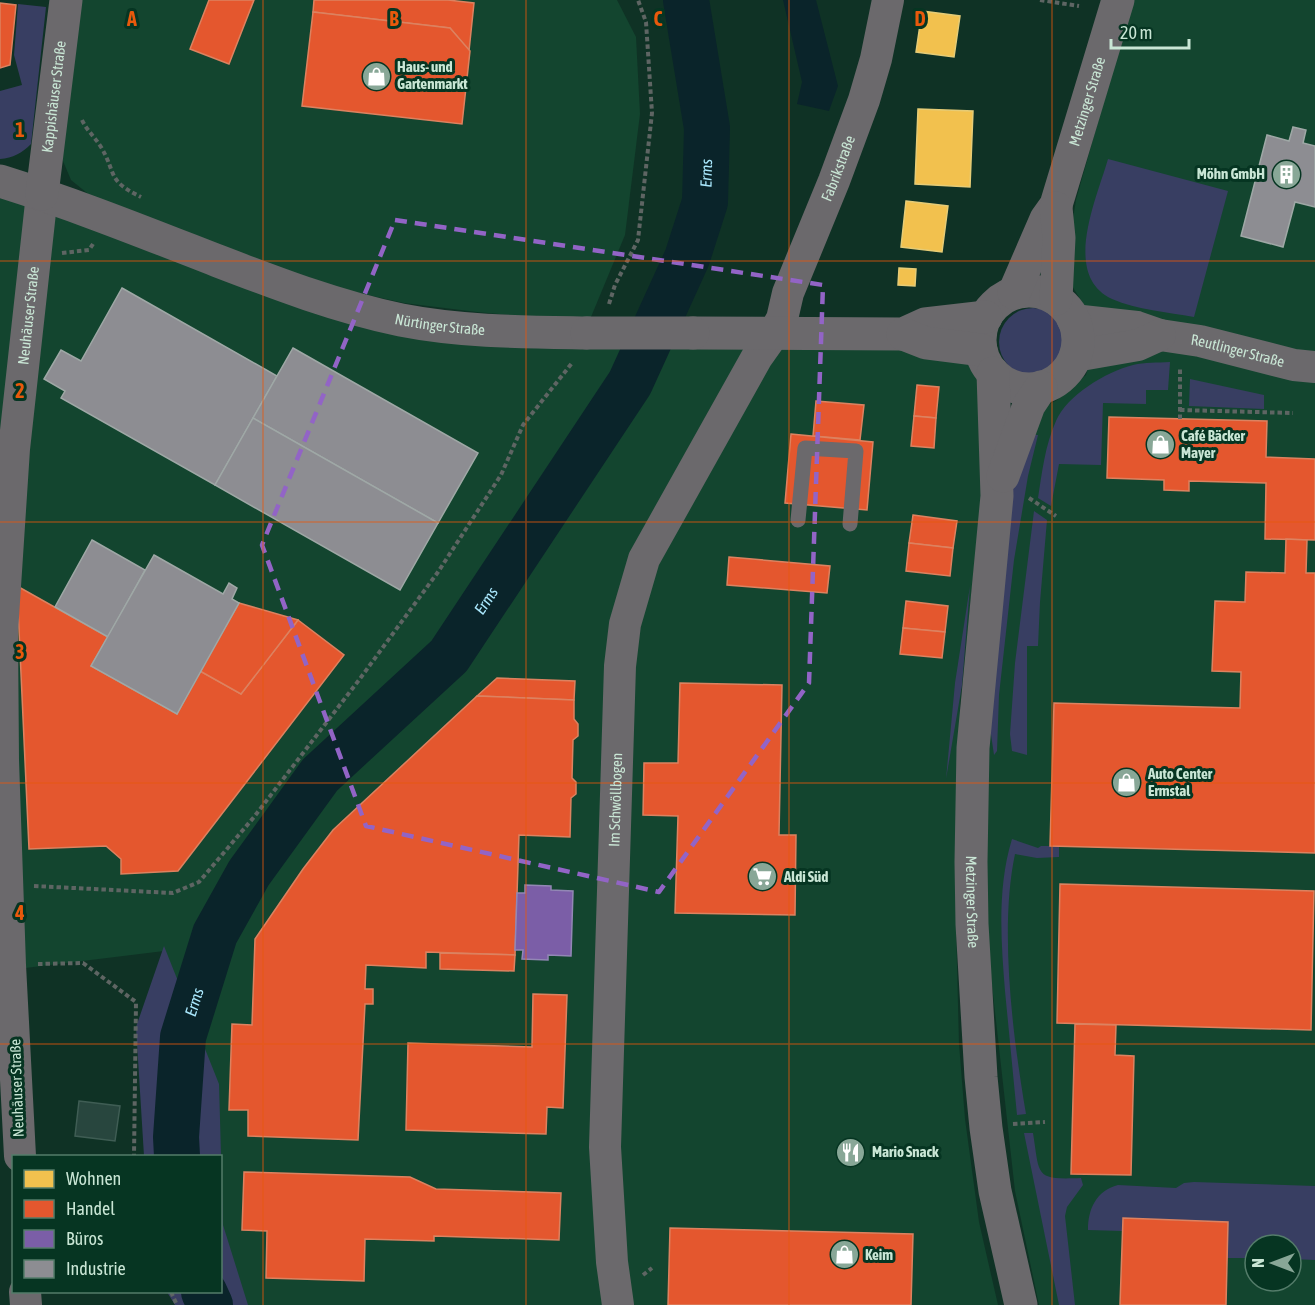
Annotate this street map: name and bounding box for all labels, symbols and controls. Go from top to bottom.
text: A [126,7,137,30]
text: B [389,7,399,30]
text: C [654,7,663,30]
text: D [914,7,926,30]
scale bar [1111,12,1189,50]
text: 20 m [1120,22,1152,43]
street label: Kappishäuser Straße [38,39,69,154]
street label: Metzinger Straße [1065,54,1108,148]
place label: Haus- und Gartenmarkt [397,58,468,92]
shop icon: Haus- und Gartenmarkt [360,60,392,92]
text: 1 [15,118,25,141]
street label: Fabrikstraße [818,133,858,204]
water label: Erms [696,158,715,188]
building icon: Möhn GmbH [1270,158,1302,190]
place label: Möhn GmbH [1197,165,1265,182]
street label: Neuhäuser Straße [14,265,42,366]
street label: Nürtinger Straße [393,310,486,338]
street label: Reutlinger Straße [1190,331,1286,370]
text: 2 [15,379,25,402]
place label: Café Bäcker Mayer [1181,427,1245,461]
shop icon: Café Bäcker Mayer [1144,429,1176,461]
water label: Erms [470,583,501,618]
text: 3 [15,640,25,663]
street label: Im Schwöllbogen [605,752,625,847]
place label: Auto Center Ermstal [1147,765,1213,799]
shop icon: Auto Center Ermstal [1111,767,1143,799]
street label: Metzinger Straße [963,855,982,949]
supermarket icon: Aldi Süd [747,861,779,893]
place label: Aldi Süd [783,868,828,885]
text: 4 [14,901,25,924]
water label: Erms [181,985,207,1018]
street label: Neuhäuser Straße [6,1038,27,1138]
restaurant icon: Mario Snack [835,1136,867,1168]
place label: Mario Snack [872,1143,939,1160]
legend [12,1155,222,1293]
text: Wohnen [66,1168,121,1189]
text: Handel [66,1198,115,1219]
text: Büros [66,1228,103,1249]
north arrow [1243,1233,1303,1293]
shop icon: Keim [828,1239,860,1271]
place label: Keim [865,1246,893,1263]
text: Industrie [66,1258,126,1279]
text: N [1249,1258,1267,1268]

